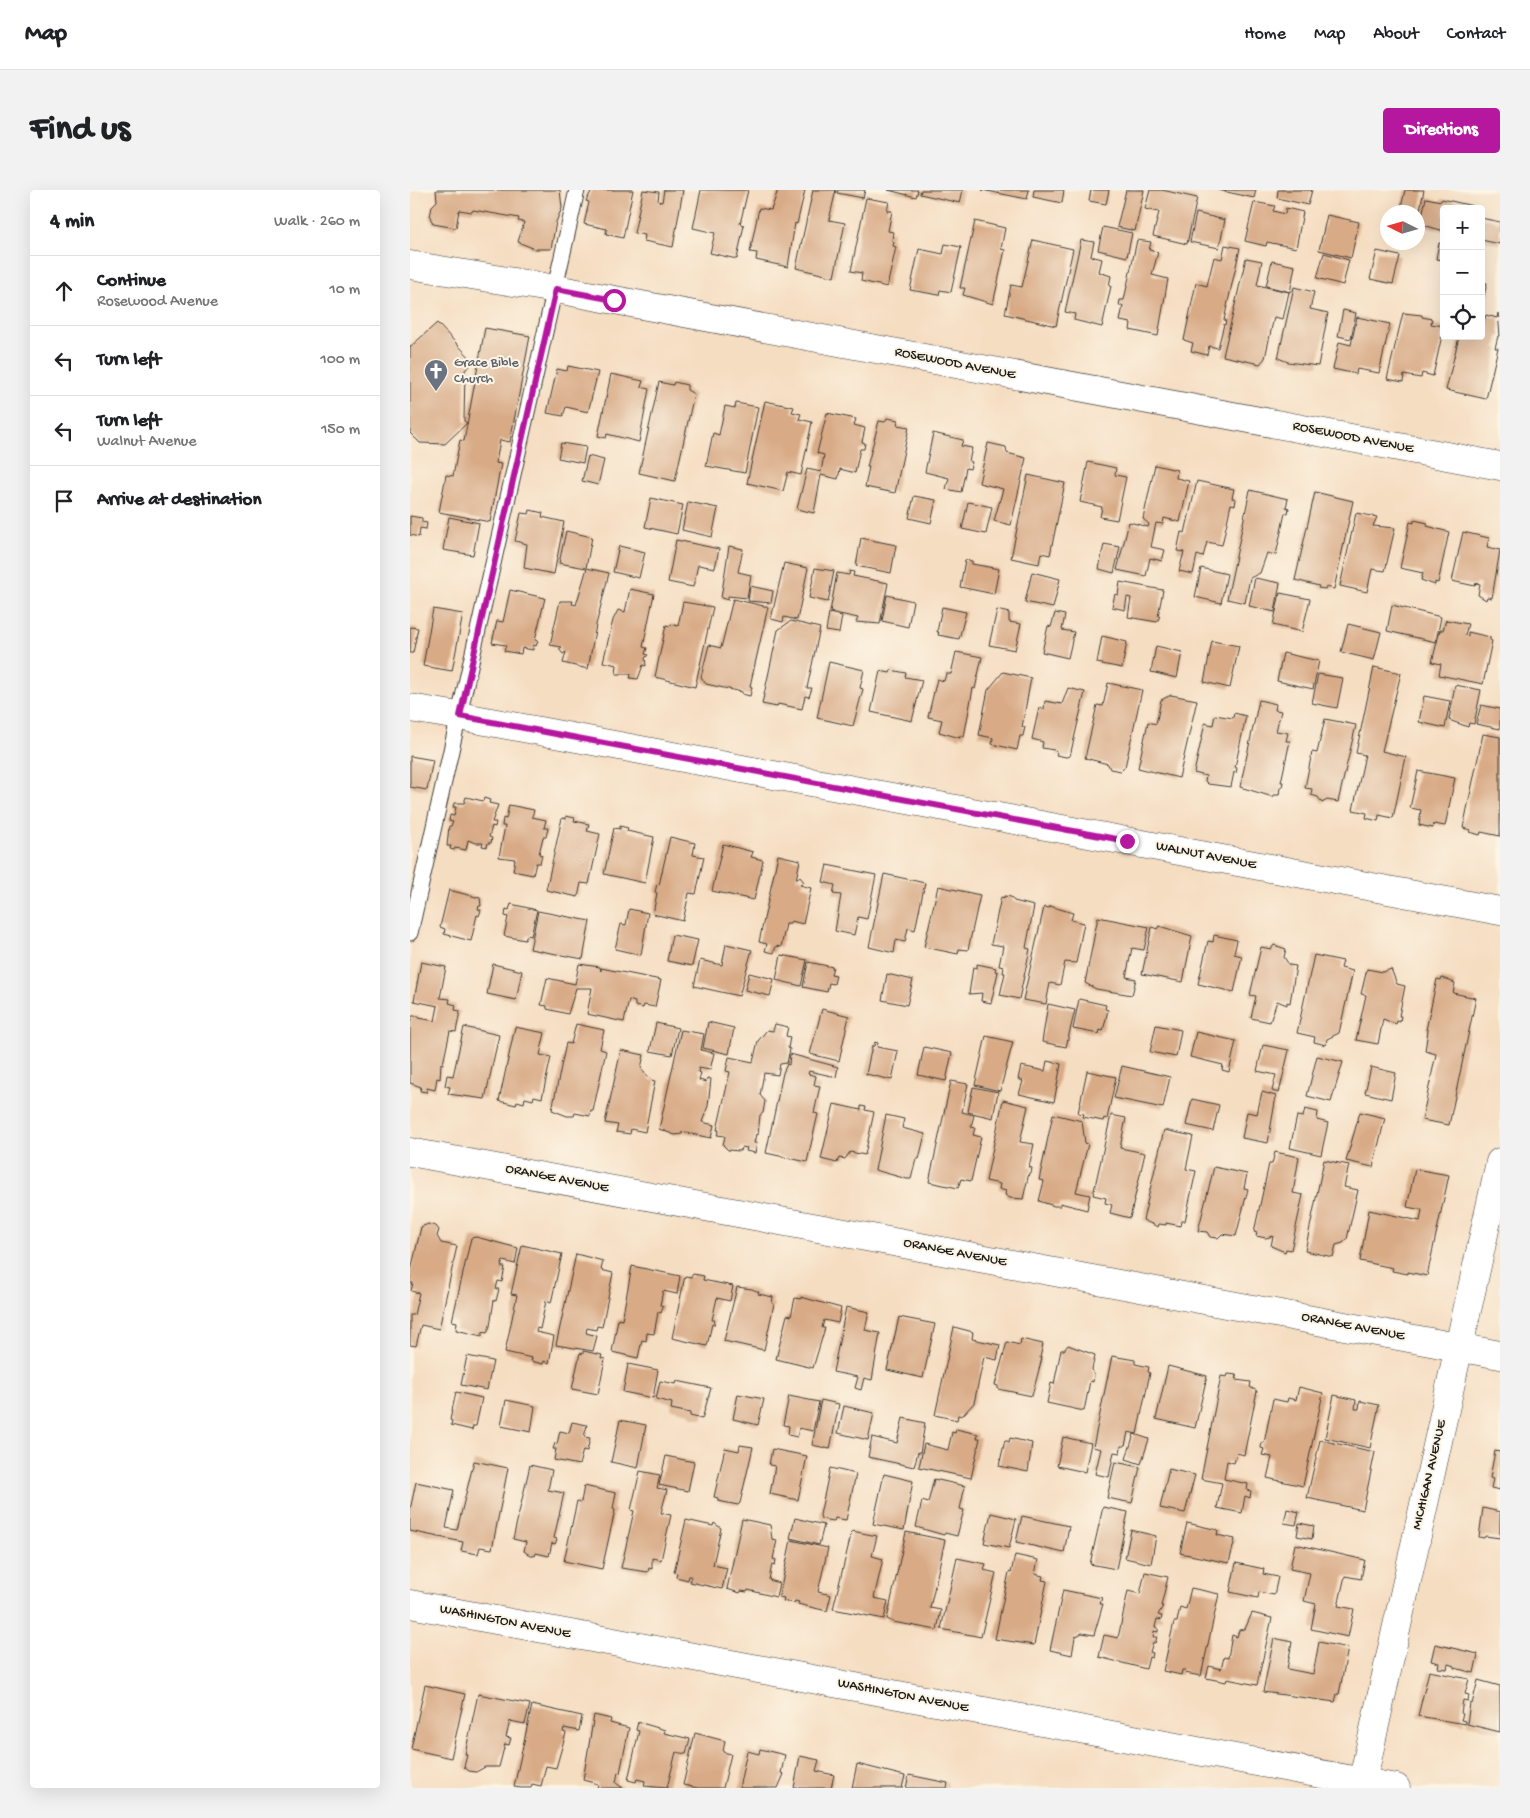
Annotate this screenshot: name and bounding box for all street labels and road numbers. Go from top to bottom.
street label: ROSEWOOD AVENUE [893,344,1018,384]
street label: ROSEWOOD AVENUE [1291,418,1416,458]
street label: WALNUT AVENUE [1154,838,1259,874]
street label: ORANGE AVENUE [504,1161,611,1198]
street label: ORANGE AVENUE [902,1235,1009,1272]
street label: ORANGE AVENUE [1300,1309,1407,1346]
street label: MICHIGAN AVENUE [1409,1417,1451,1532]
street label: WASHINGTON AVENUE [438,1601,573,1643]
street label: WASHINGTON AVENUE [836,1675,971,1717]

